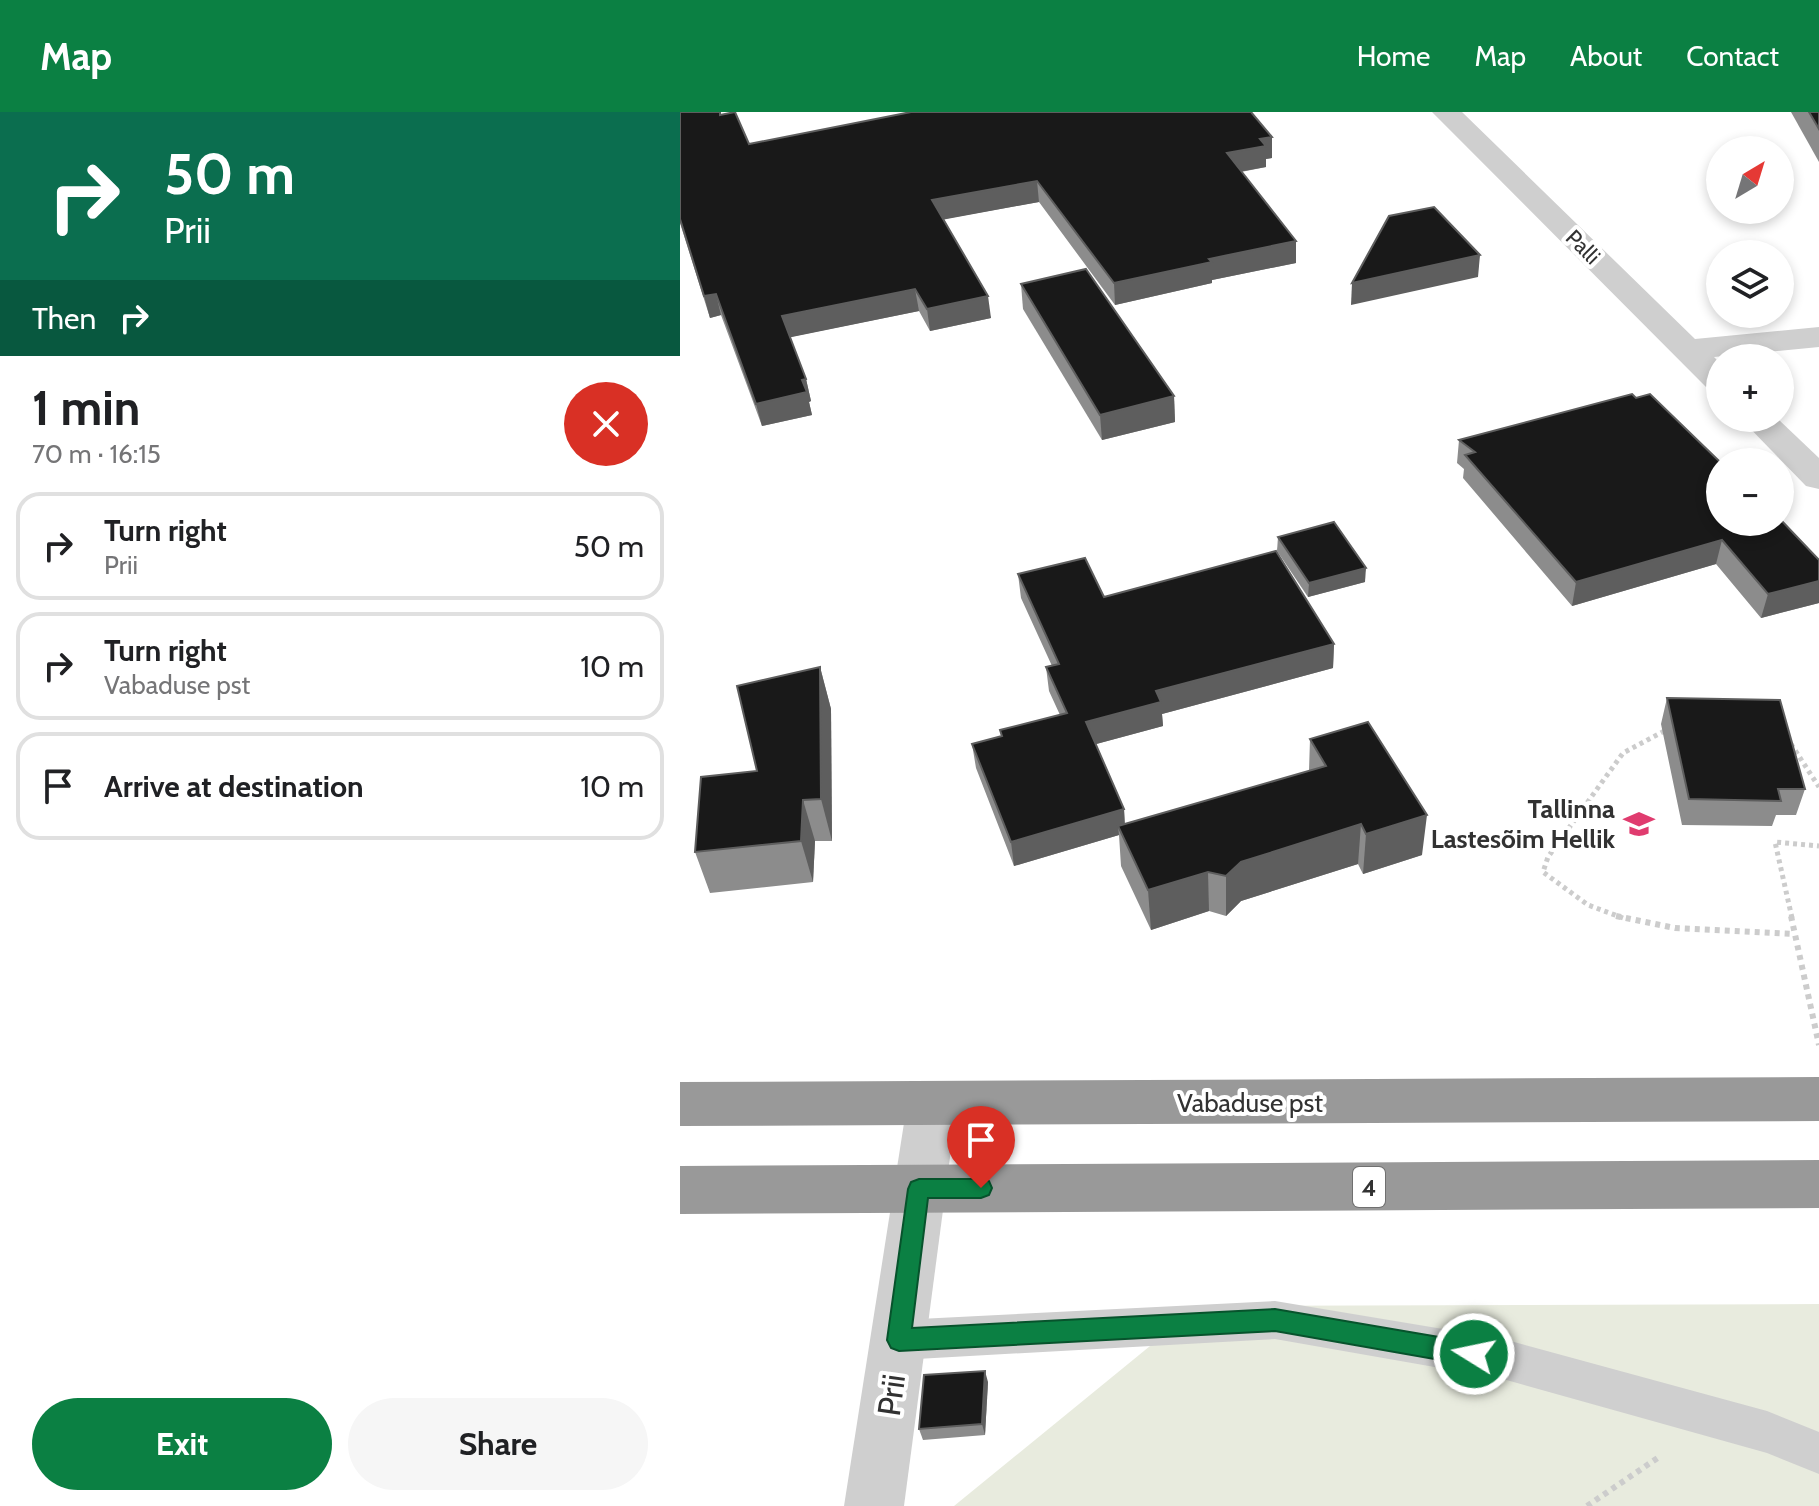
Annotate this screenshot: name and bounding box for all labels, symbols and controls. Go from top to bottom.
text: Map [40,33,112,80]
text: Home [1357,39,1430,73]
text: Map [1474,39,1526,73]
text: About [1570,39,1642,73]
text: Contact [1686,39,1779,73]
north arrow [1706,136,1794,224]
map controls [1706,136,1794,536]
text: 50 m [164,140,295,208]
icon: right [32,144,136,248]
text: Prii [164,208,211,252]
street label: Palli [1560,224,1606,270]
button: layers [1706,240,1794,328]
icon: right [112,296,156,340]
text: Then [32,300,96,337]
button: + [1706,344,1794,432]
text: 1 min [32,379,140,437]
button: close [564,382,648,466]
text: 70 m · 16:15 [32,438,161,470]
button: − [1706,448,1794,536]
text: Turn right [104,512,227,549]
icon: right [36,524,80,568]
text: 50 m [574,528,644,565]
text: Prii [104,549,138,581]
text: Turn right [104,632,227,669]
icon: right [36,644,80,688]
text: 10 m [580,648,644,685]
text: Vabaduse pst [104,669,250,701]
icon: arrive [36,764,80,808]
text: Arrive at destination [104,768,364,805]
text: 10 m [580,768,644,805]
place label: Tallinna Lastesõim Hellik [1431,793,1615,855]
school or university icon: Tallinna Lastesõim Hellik [1622,807,1656,841]
street label: Vabaduse pst [1177,1087,1323,1119]
pin [947,1106,1015,1188]
icon: arrive [959,1118,1003,1162]
road number: 4 [1353,1167,1385,1207]
position arrow [1432,1312,1516,1396]
street label: Prii [869,1372,913,1418]
button: Exit [32,1398,332,1490]
button: Share [348,1398,648,1490]

